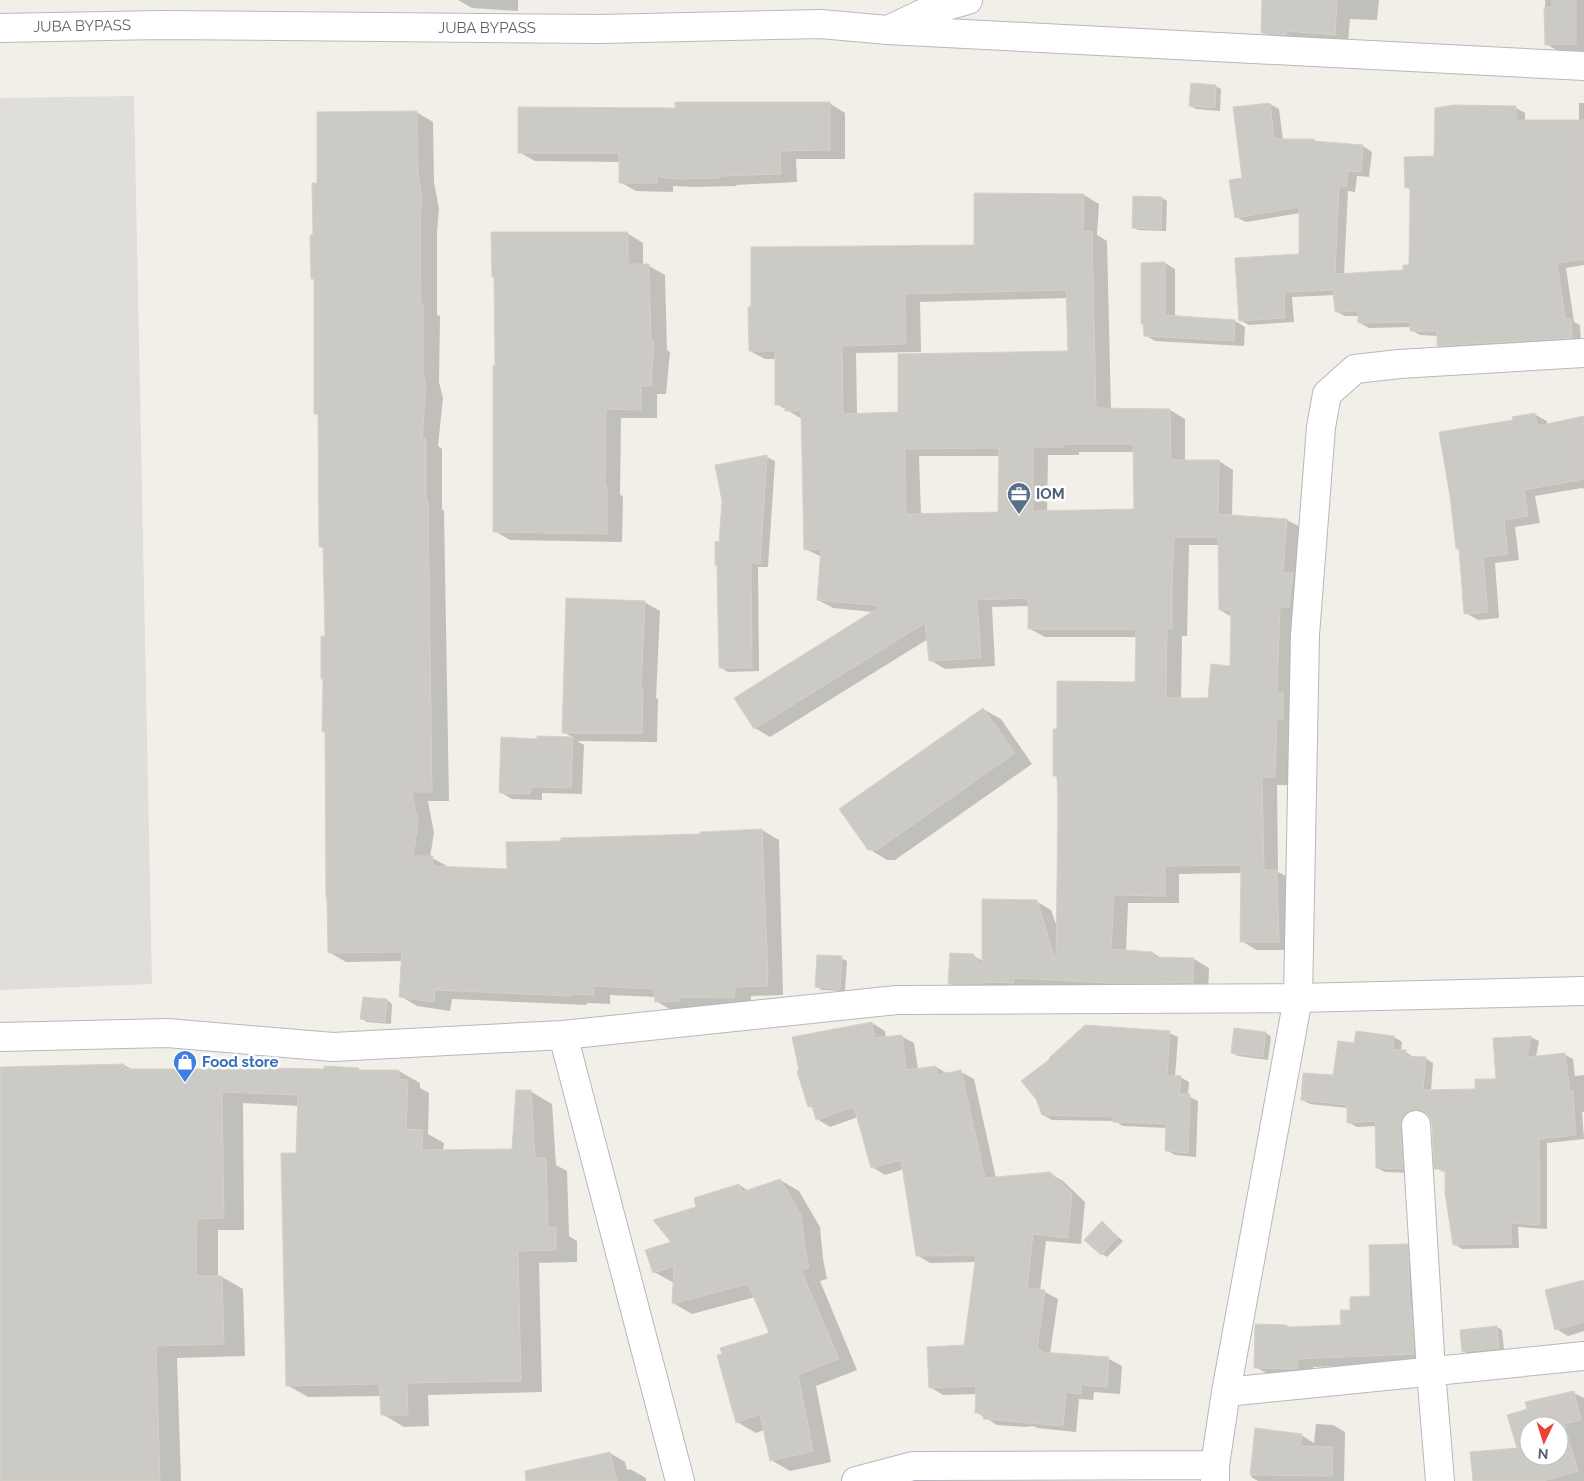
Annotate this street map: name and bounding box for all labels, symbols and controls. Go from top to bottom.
street label: JUBA BYPASS [33,16,131,36]
street label: JUBA BYPASS [438,19,536,37]
office icon: IOM [1006,481,1032,515]
place label: IOM [1036,485,1065,503]
shop icon: Food store [172,1049,198,1083]
place label: Food store [202,1053,278,1071]
north arrow [1519,1416,1569,1466]
text: N [1537,1446,1549,1462]

